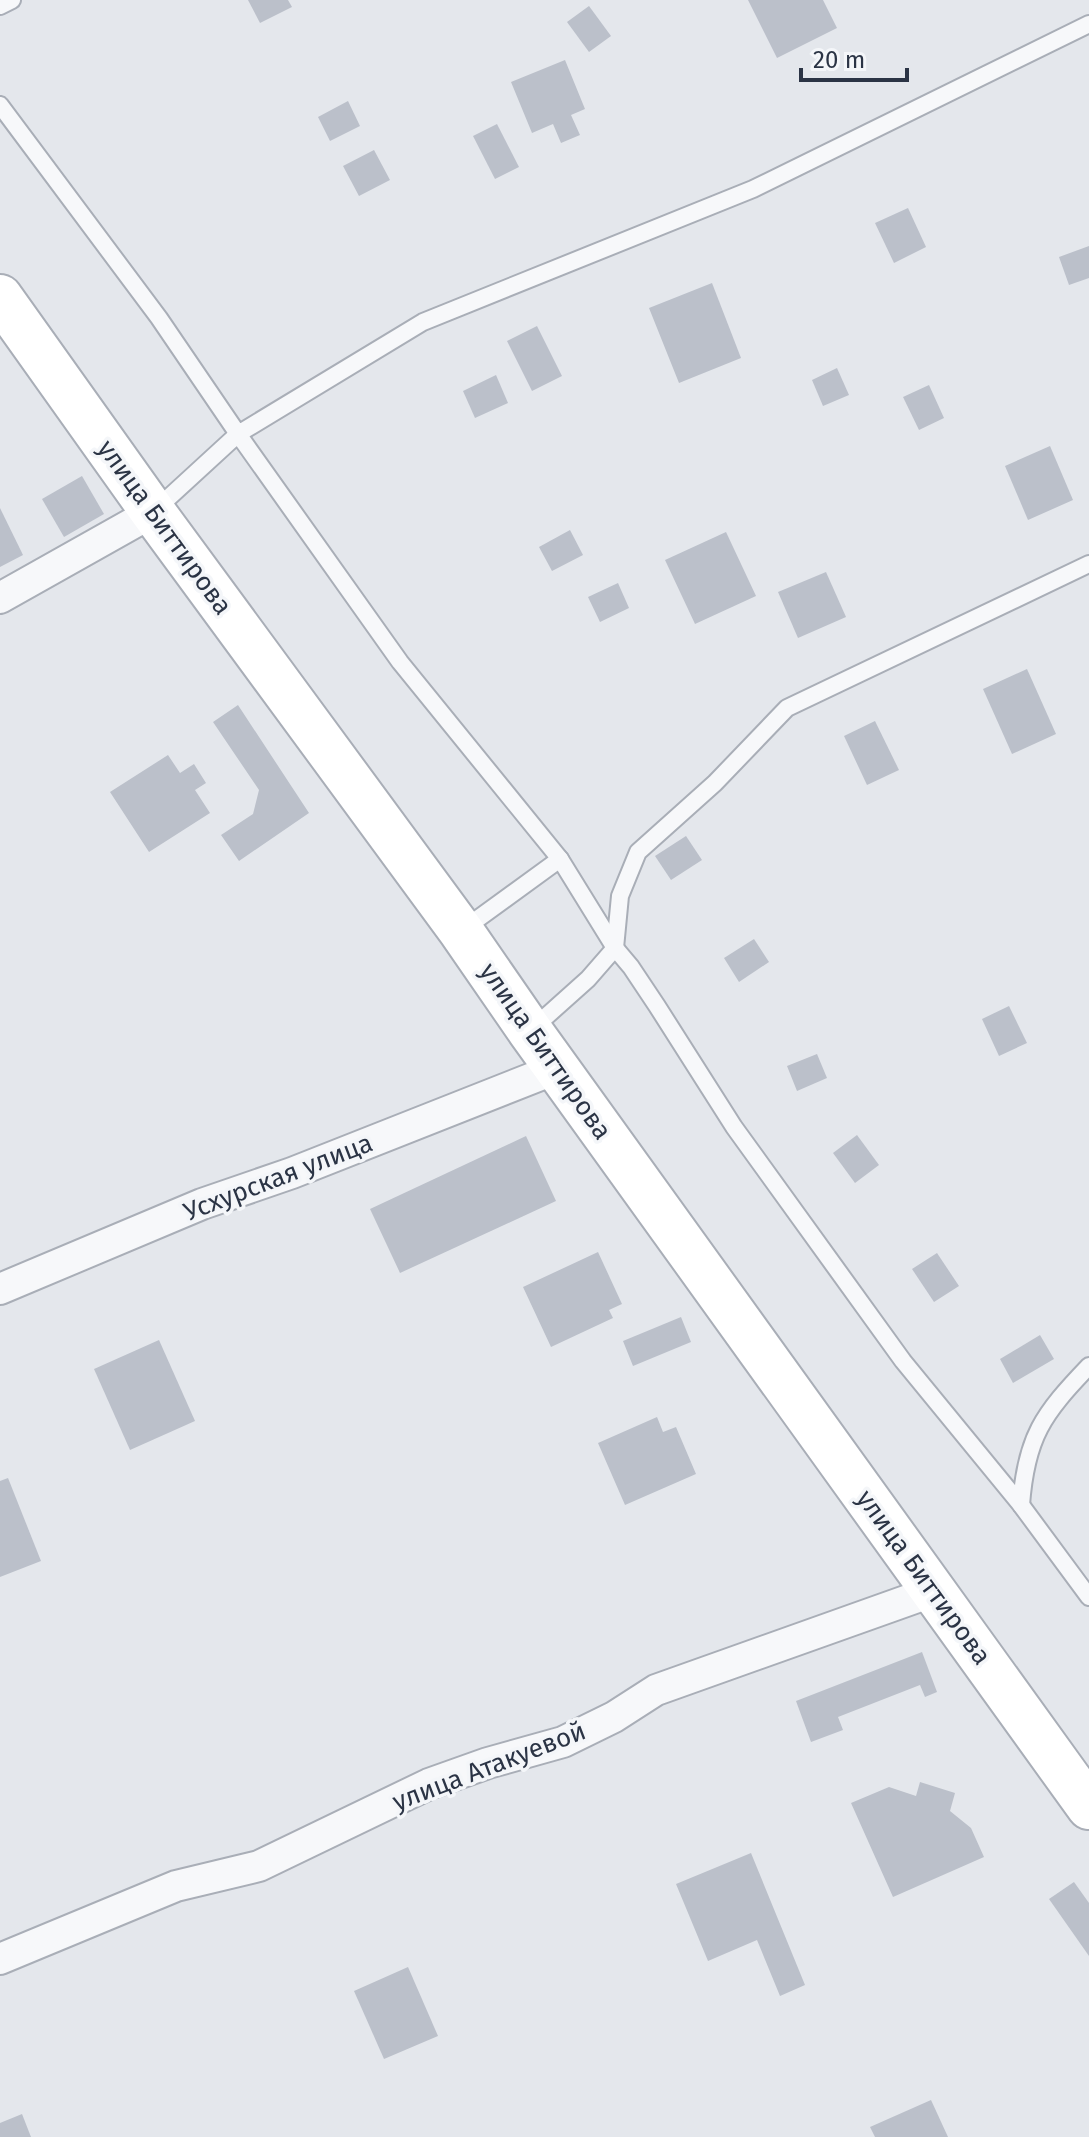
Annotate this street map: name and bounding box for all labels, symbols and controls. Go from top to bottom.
scale bar [801,32,907,82]
text: 20 m [813,46,865,74]
street label: улица Биттирова [91,434,238,621]
street label: улица Биттирова [473,957,618,1146]
street label: Усхурская улица [179,1127,377,1228]
street label: улица Биттирова [850,1484,997,1671]
street label: улица Атакуевой [388,1715,590,1818]

